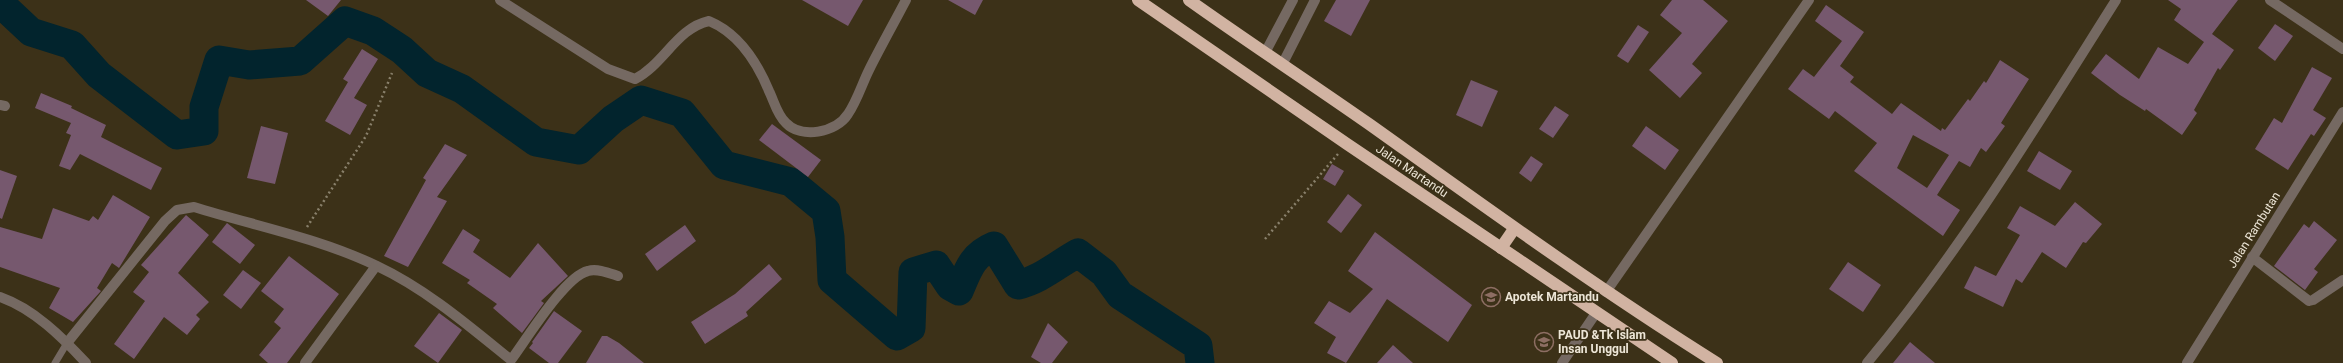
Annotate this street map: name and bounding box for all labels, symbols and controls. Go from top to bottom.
street label: Jalan Martandu [1373,142,1451,200]
street label: Jalan Rambutan [2225,189,2283,271]
school or university icon: Apotek Martandu [1480,286,1502,308]
place label: Apotek Martandu [1505,290,1599,304]
place label: PAUD &Tk Islam Insan Unggul [1558,328,1646,356]
school or university icon: PAUD &Tk Islam Insan Unggul [1533,331,1555,353]

